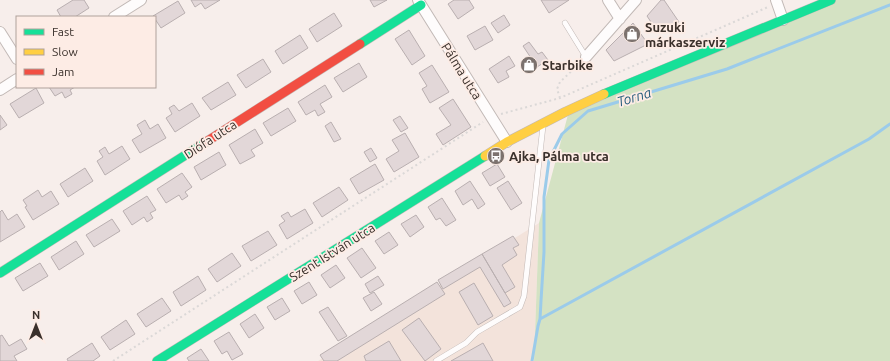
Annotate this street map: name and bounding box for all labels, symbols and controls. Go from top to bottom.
legend [16,16,156,88]
place label: Suzuki márkaszerviz [645,20,725,49]
shop icon: Suzuki márkaszerviz [622,24,642,44]
text: Fast [52,25,74,38]
street label: Pálma utca [439,40,485,102]
text: Slow [52,45,78,58]
shop icon: Starbike [519,55,539,75]
place label: Starbike [542,58,593,72]
text: Jam [52,65,74,78]
water label: Torna [615,84,653,110]
street label: Diófa utca [181,117,239,161]
bus stop icon: Ajka, Pálma utca [486,146,506,166]
place label: Ajka, Pálma utca [509,149,609,163]
street label: Szent István utca [287,220,377,284]
north arrow [16,305,56,345]
text: N [32,309,40,321]

